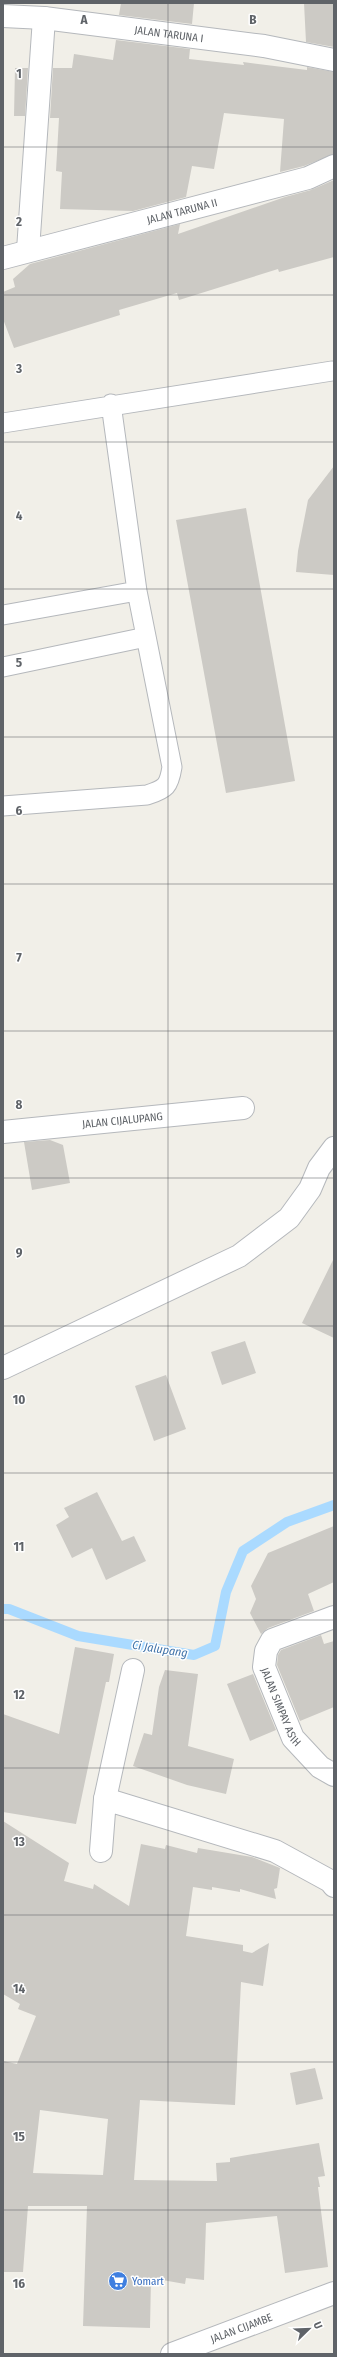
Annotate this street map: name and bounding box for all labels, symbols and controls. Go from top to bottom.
text: A [79,12,88,27]
text: B [249,12,257,27]
street label: JALAN TARUNA I [134,24,204,45]
text: 1 [16,66,22,81]
street label: JALAN TARUNA II [145,196,219,227]
text: 2 [15,214,22,229]
text: 3 [15,361,22,376]
text: 4 [16,508,23,523]
text: 5 [16,655,22,670]
text: 6 [16,803,23,818]
text: 7 [16,950,22,965]
text: 8 [16,1097,23,1112]
street label: JALAN CIJALUPANG [81,1110,163,1131]
text: 9 [16,1245,23,1260]
text: 10 [13,1392,25,1407]
text: 11 [14,1539,24,1554]
water label: Ci Jalupang [131,1638,189,1660]
street label: JALAN SIMPAY ASIH [258,1666,303,1749]
text: 12 [13,1687,25,1702]
text: 13 [13,1834,25,1849]
text: 14 [13,1981,25,1996]
text: 15 [13,2129,25,2144]
supermarket icon: Yomart [107,2270,129,2292]
place label: Yomart [132,2275,164,2288]
text: 16 [13,2276,25,2291]
north arrow [289,2309,329,2349]
street label: JALAN CIJAMBE [209,2311,274,2346]
text: U [310,2320,325,2331]

